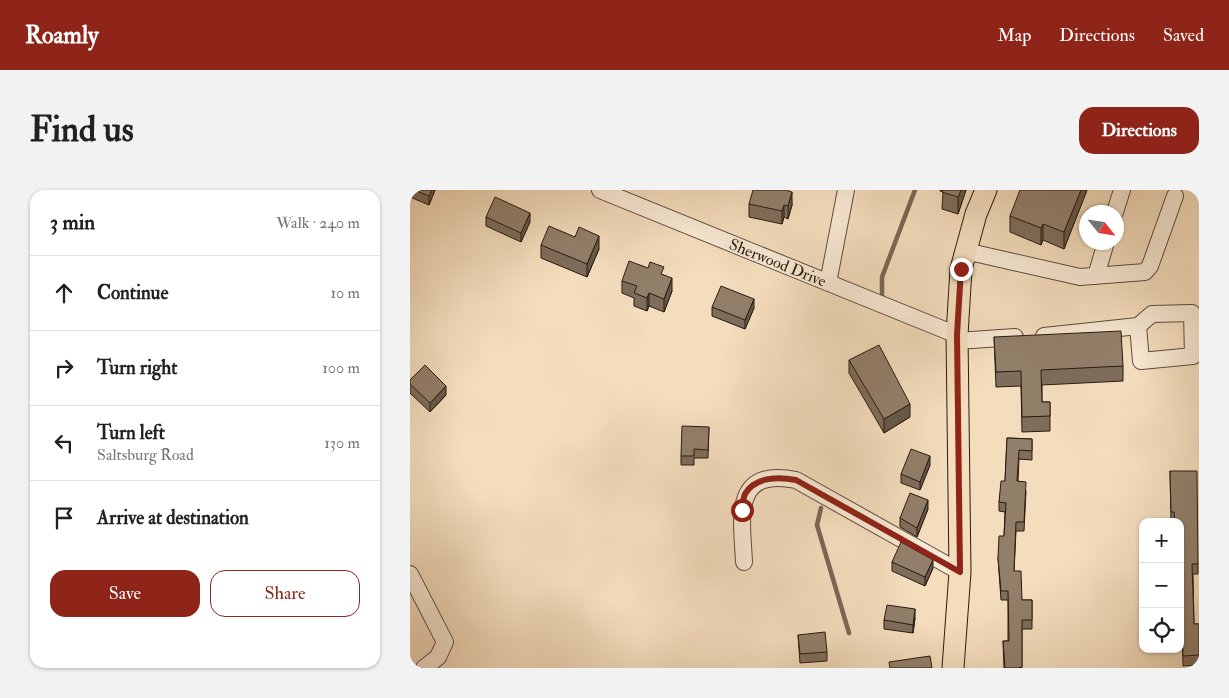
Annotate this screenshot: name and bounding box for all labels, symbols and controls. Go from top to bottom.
text: Roamly [25,20,99,51]
text: Map [998,24,1031,47]
text: Directions [1059,24,1135,47]
text: Saved [1163,24,1204,47]
button: Directions [1079,107,1199,154]
text: Find us [30,108,134,152]
north arrow [1079,205,1124,250]
text: 3 min [50,209,95,236]
text: Walk · 240 m [276,213,360,233]
street label: Sherwood Drive [726,234,829,292]
route end [950,258,973,281]
icon: ahead [50,279,78,307]
text: Continue [97,281,168,305]
text: 10 m [330,283,360,303]
icon: right [50,354,78,382]
text: Turn right [97,356,177,380]
text: 100 m [322,358,360,378]
text: Turn left [97,421,165,445]
icon: left [50,429,78,457]
text: 130 m [324,433,360,453]
text: Saltsburg Road [97,445,194,465]
route start [731,499,754,522]
icon: arrive [50,504,78,532]
text: Arrive at destination [97,506,249,530]
map controls [1139,518,1184,653]
button: + [1139,518,1184,563]
button: − [1139,563,1184,608]
button: Save [50,570,200,617]
button: Share [210,570,360,617]
button: locate [1139,608,1184,653]

